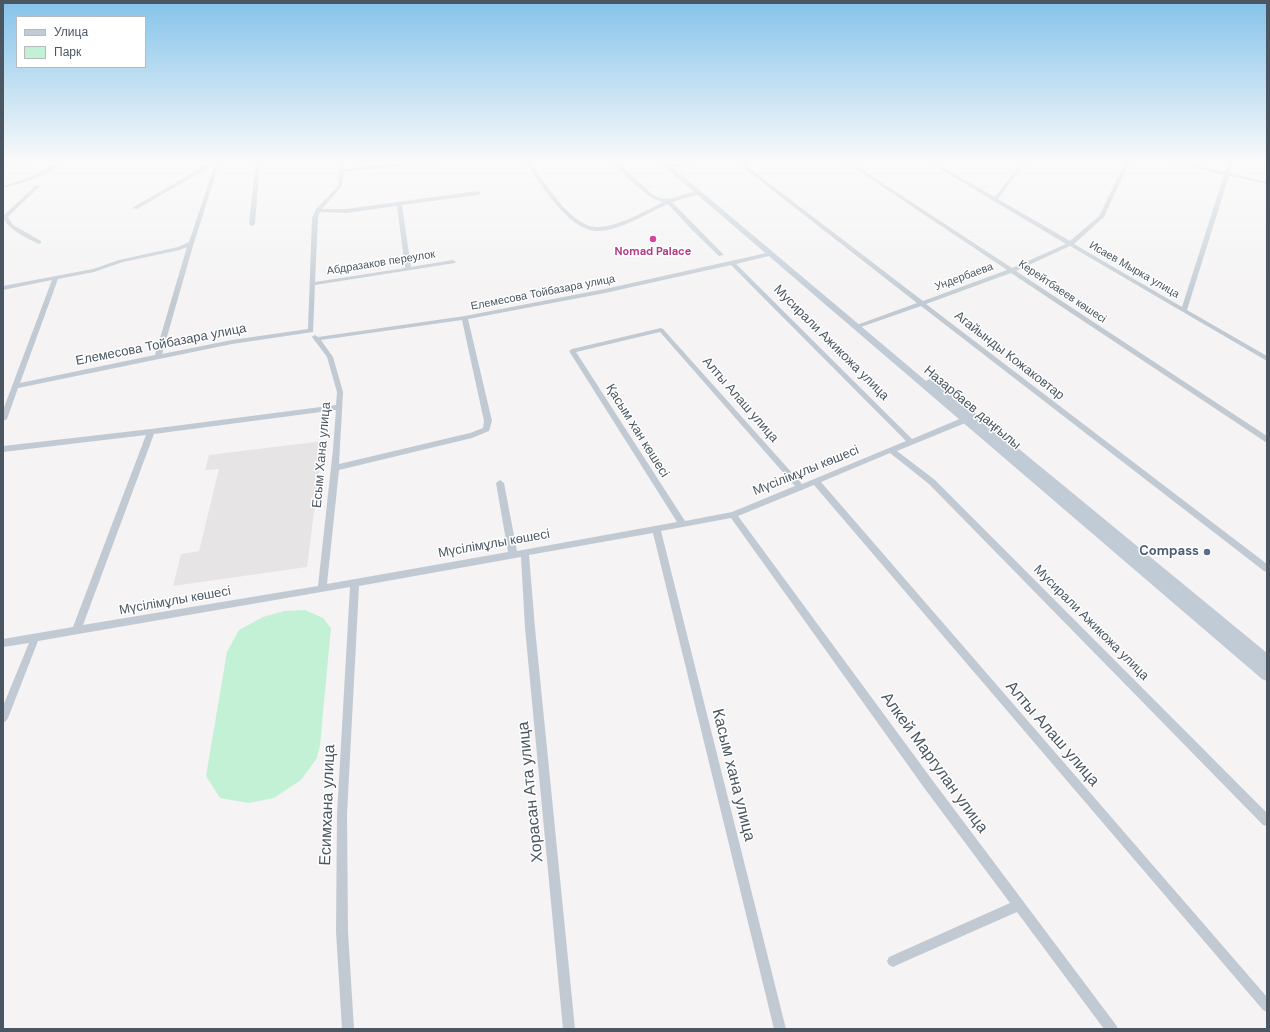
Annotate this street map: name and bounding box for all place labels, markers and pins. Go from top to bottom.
marker: Nomad Palace [648,234,658,244]
place label: Nomad Palace [615,245,691,259]
place label: Compass [1139,544,1199,560]
marker: Compass [1202,547,1212,557]

